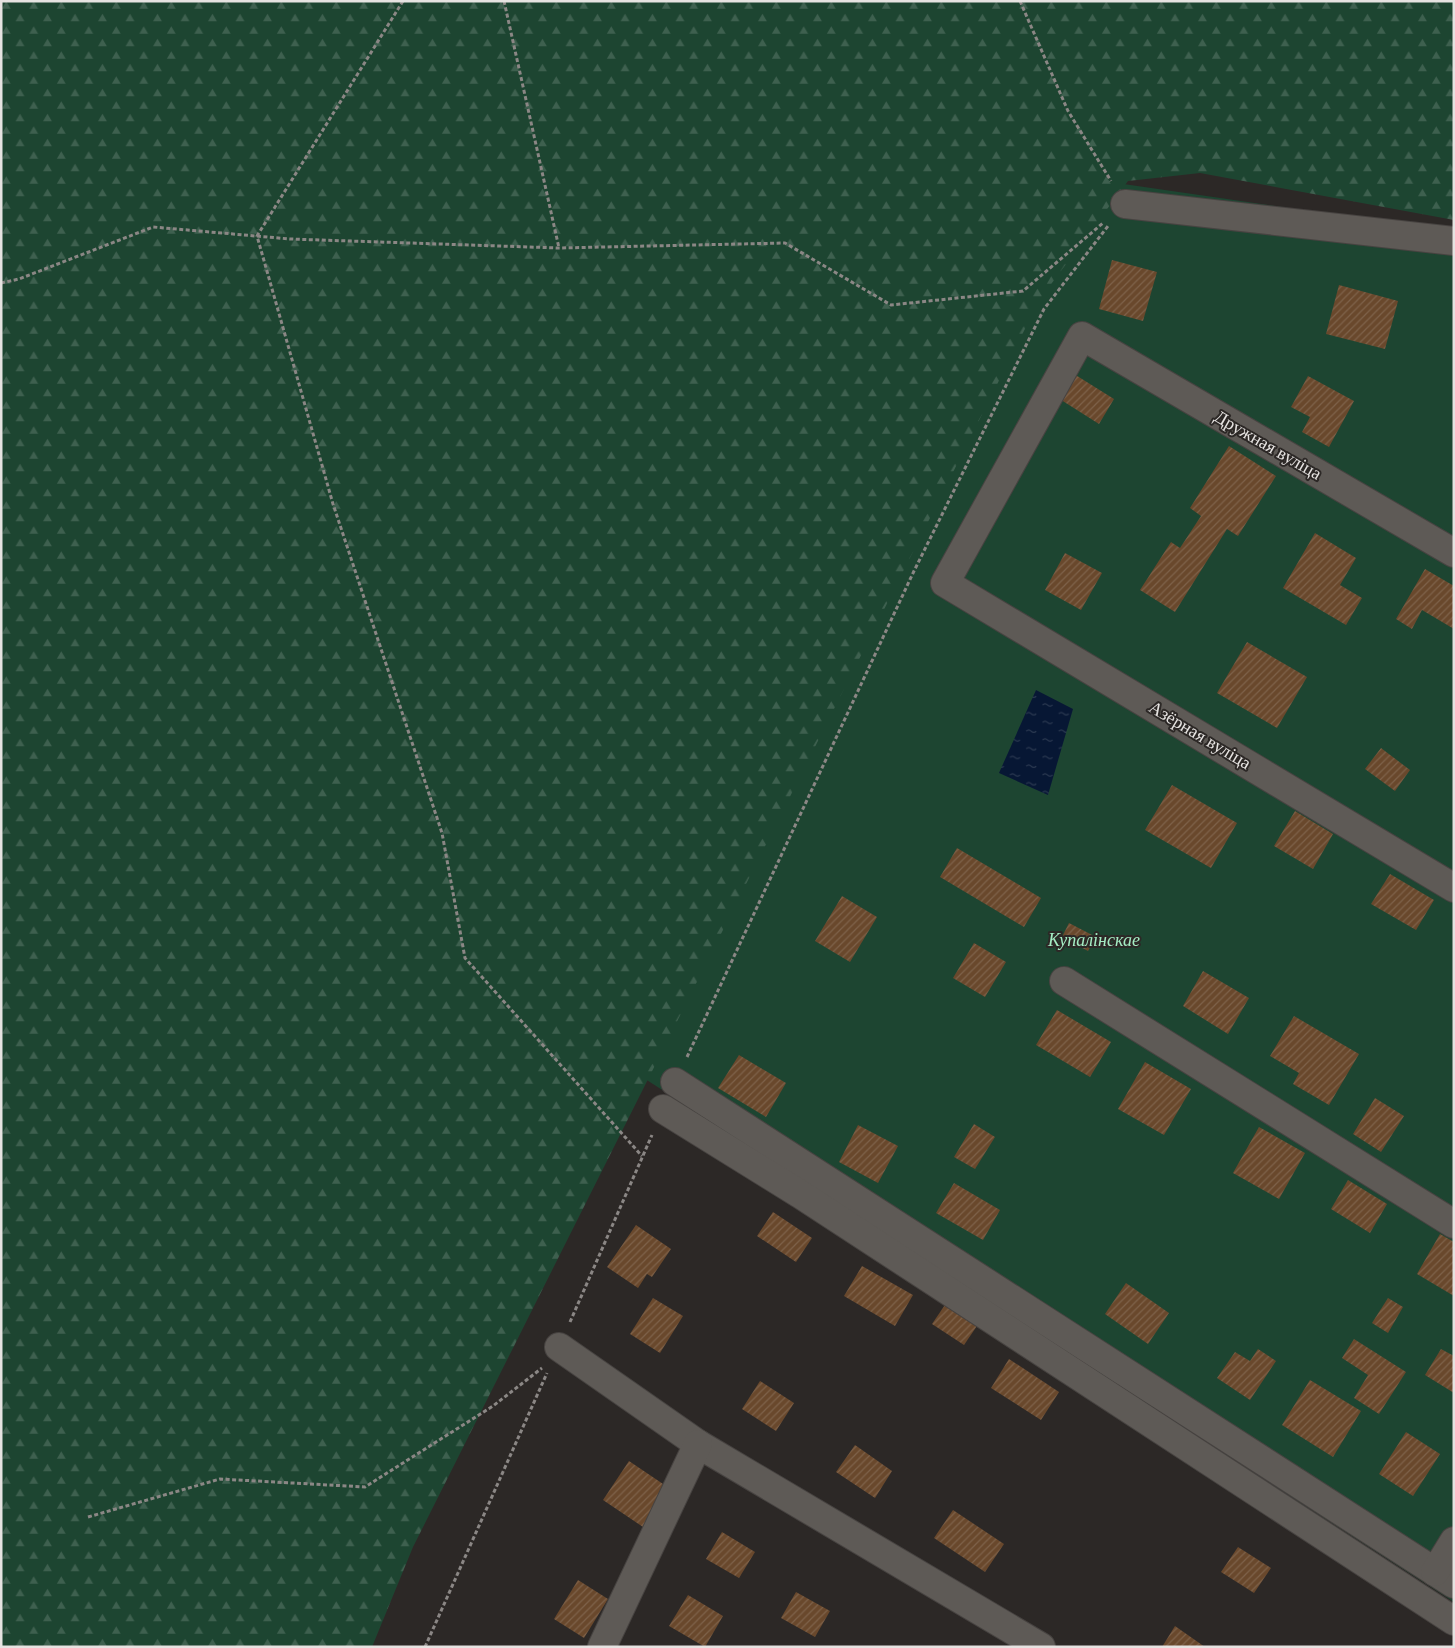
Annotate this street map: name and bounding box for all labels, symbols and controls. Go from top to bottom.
street label: Дружная вуліца [1211,406,1325,484]
street label: Азёрная вуліца [1145,697,1255,773]
park label: Купалінскае [1047,930,1140,950]

